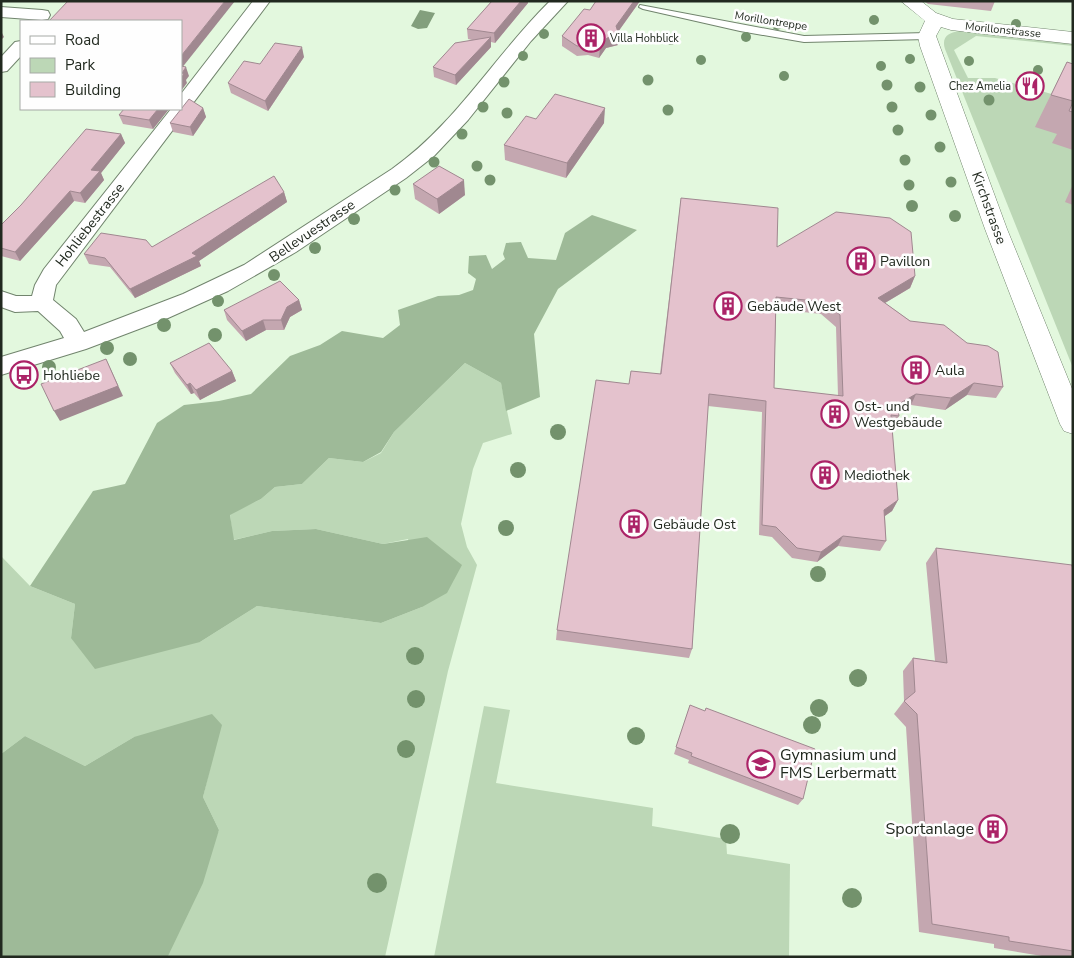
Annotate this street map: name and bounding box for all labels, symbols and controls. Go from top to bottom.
street label: Morillontreppe [734,8,808,34]
street label: Morillonstrasse [964,19,1042,41]
legend [20,20,182,110]
building icon: Villa Hohblick [576,23,606,53]
text: Road [65,30,100,50]
place label: Villa Hohblick [609,31,679,46]
text: Park [65,55,95,75]
restaurant icon: Chez Amelia [1015,71,1045,101]
place label: Chez Amelia [949,79,1011,94]
text: Building [65,80,121,100]
street label: Kirchstrasse [967,169,1011,247]
street label: Hohliebestrasse [51,179,129,271]
street label: Bellevuestrasse [265,195,359,267]
building icon: Pavillon [846,246,876,276]
place label: Pavillon [880,252,930,271]
building icon: Gebäude West [713,291,743,321]
place label: Gebäude West [747,297,841,316]
building icon: Aula [901,355,931,385]
bus stop icon: Hohliebe [9,360,39,390]
place label: Aula [935,361,965,380]
place label: Hohliebe [43,366,100,385]
place label: Ost- und Westgebäude [854,397,942,432]
building icon: Ost- und Westgebäude [820,399,850,429]
building icon: Mediothek [810,460,840,490]
place label: Mediothek [844,466,911,485]
building icon: Gebäude Ost [619,509,649,539]
place label: Gebäude Ost [653,515,736,534]
place label: Gymnasium und FMS Lerbermatt [780,744,897,784]
school or university icon: Gymnasium und FMS Lerbermatt [746,749,776,779]
building icon: Sportanlage [978,814,1008,844]
place label: Sportanlage [886,818,974,840]

